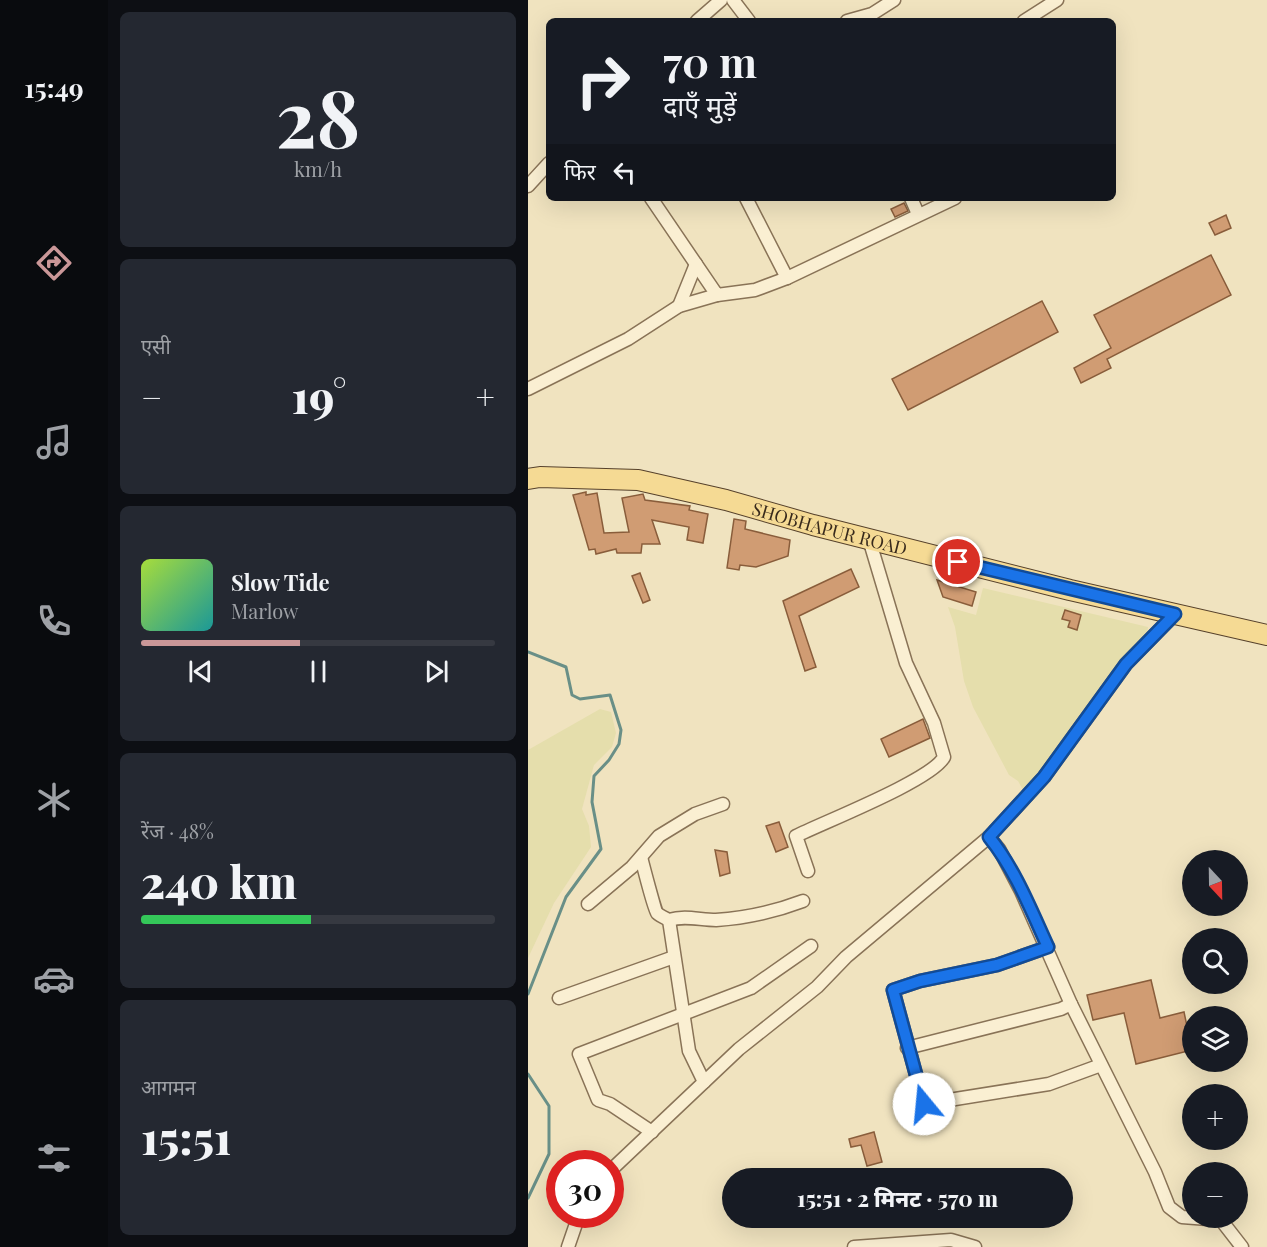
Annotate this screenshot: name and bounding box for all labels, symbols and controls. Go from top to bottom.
text: 70 m [663,33,757,89]
icon: right [564,42,642,120]
text: 28 [276,64,360,168]
text: 15:49 [24,69,84,105]
text: दाएँ मुड़ें [663,87,737,123]
text: km/h [294,155,342,182]
text: फिर [564,156,596,186]
icon: left [608,156,641,189]
icon: directions [33,242,75,284]
text: एसी [141,332,171,359]
text: 19° [292,365,346,425]
text: − [141,374,162,418]
text: + [476,374,495,418]
icon: music [33,421,75,463]
street label: SHOBHAPUR ROAD [749,496,910,560]
pin [932,536,983,587]
icon: arrive [941,545,974,578]
text: Slow Tide [231,567,330,597]
text: Marlow [231,597,299,624]
icon: phone [33,600,75,642]
icon: previous [184,655,217,688]
icon: pause [302,655,335,688]
icon: next [420,655,453,688]
icon: climate [33,779,75,821]
text: रेंज · 48% [141,817,214,844]
text: 240 km [141,850,297,910]
north arrow [1182,850,1248,916]
map controls [1182,850,1248,1228]
button: search [1182,928,1248,994]
icon: car [33,958,75,1000]
button: layers [1182,1006,1248,1072]
position arrow [892,1072,956,1136]
text: आगमन [141,1073,196,1100]
button: + [1182,1084,1248,1150]
text: 15:51 [141,1106,232,1166]
icon: filters [33,1137,75,1179]
speed limit sign: 30 [546,1150,624,1228]
button: − [1182,1162,1248,1228]
text: 15:51 · 2 मिनट · 570 m [797,1183,998,1213]

